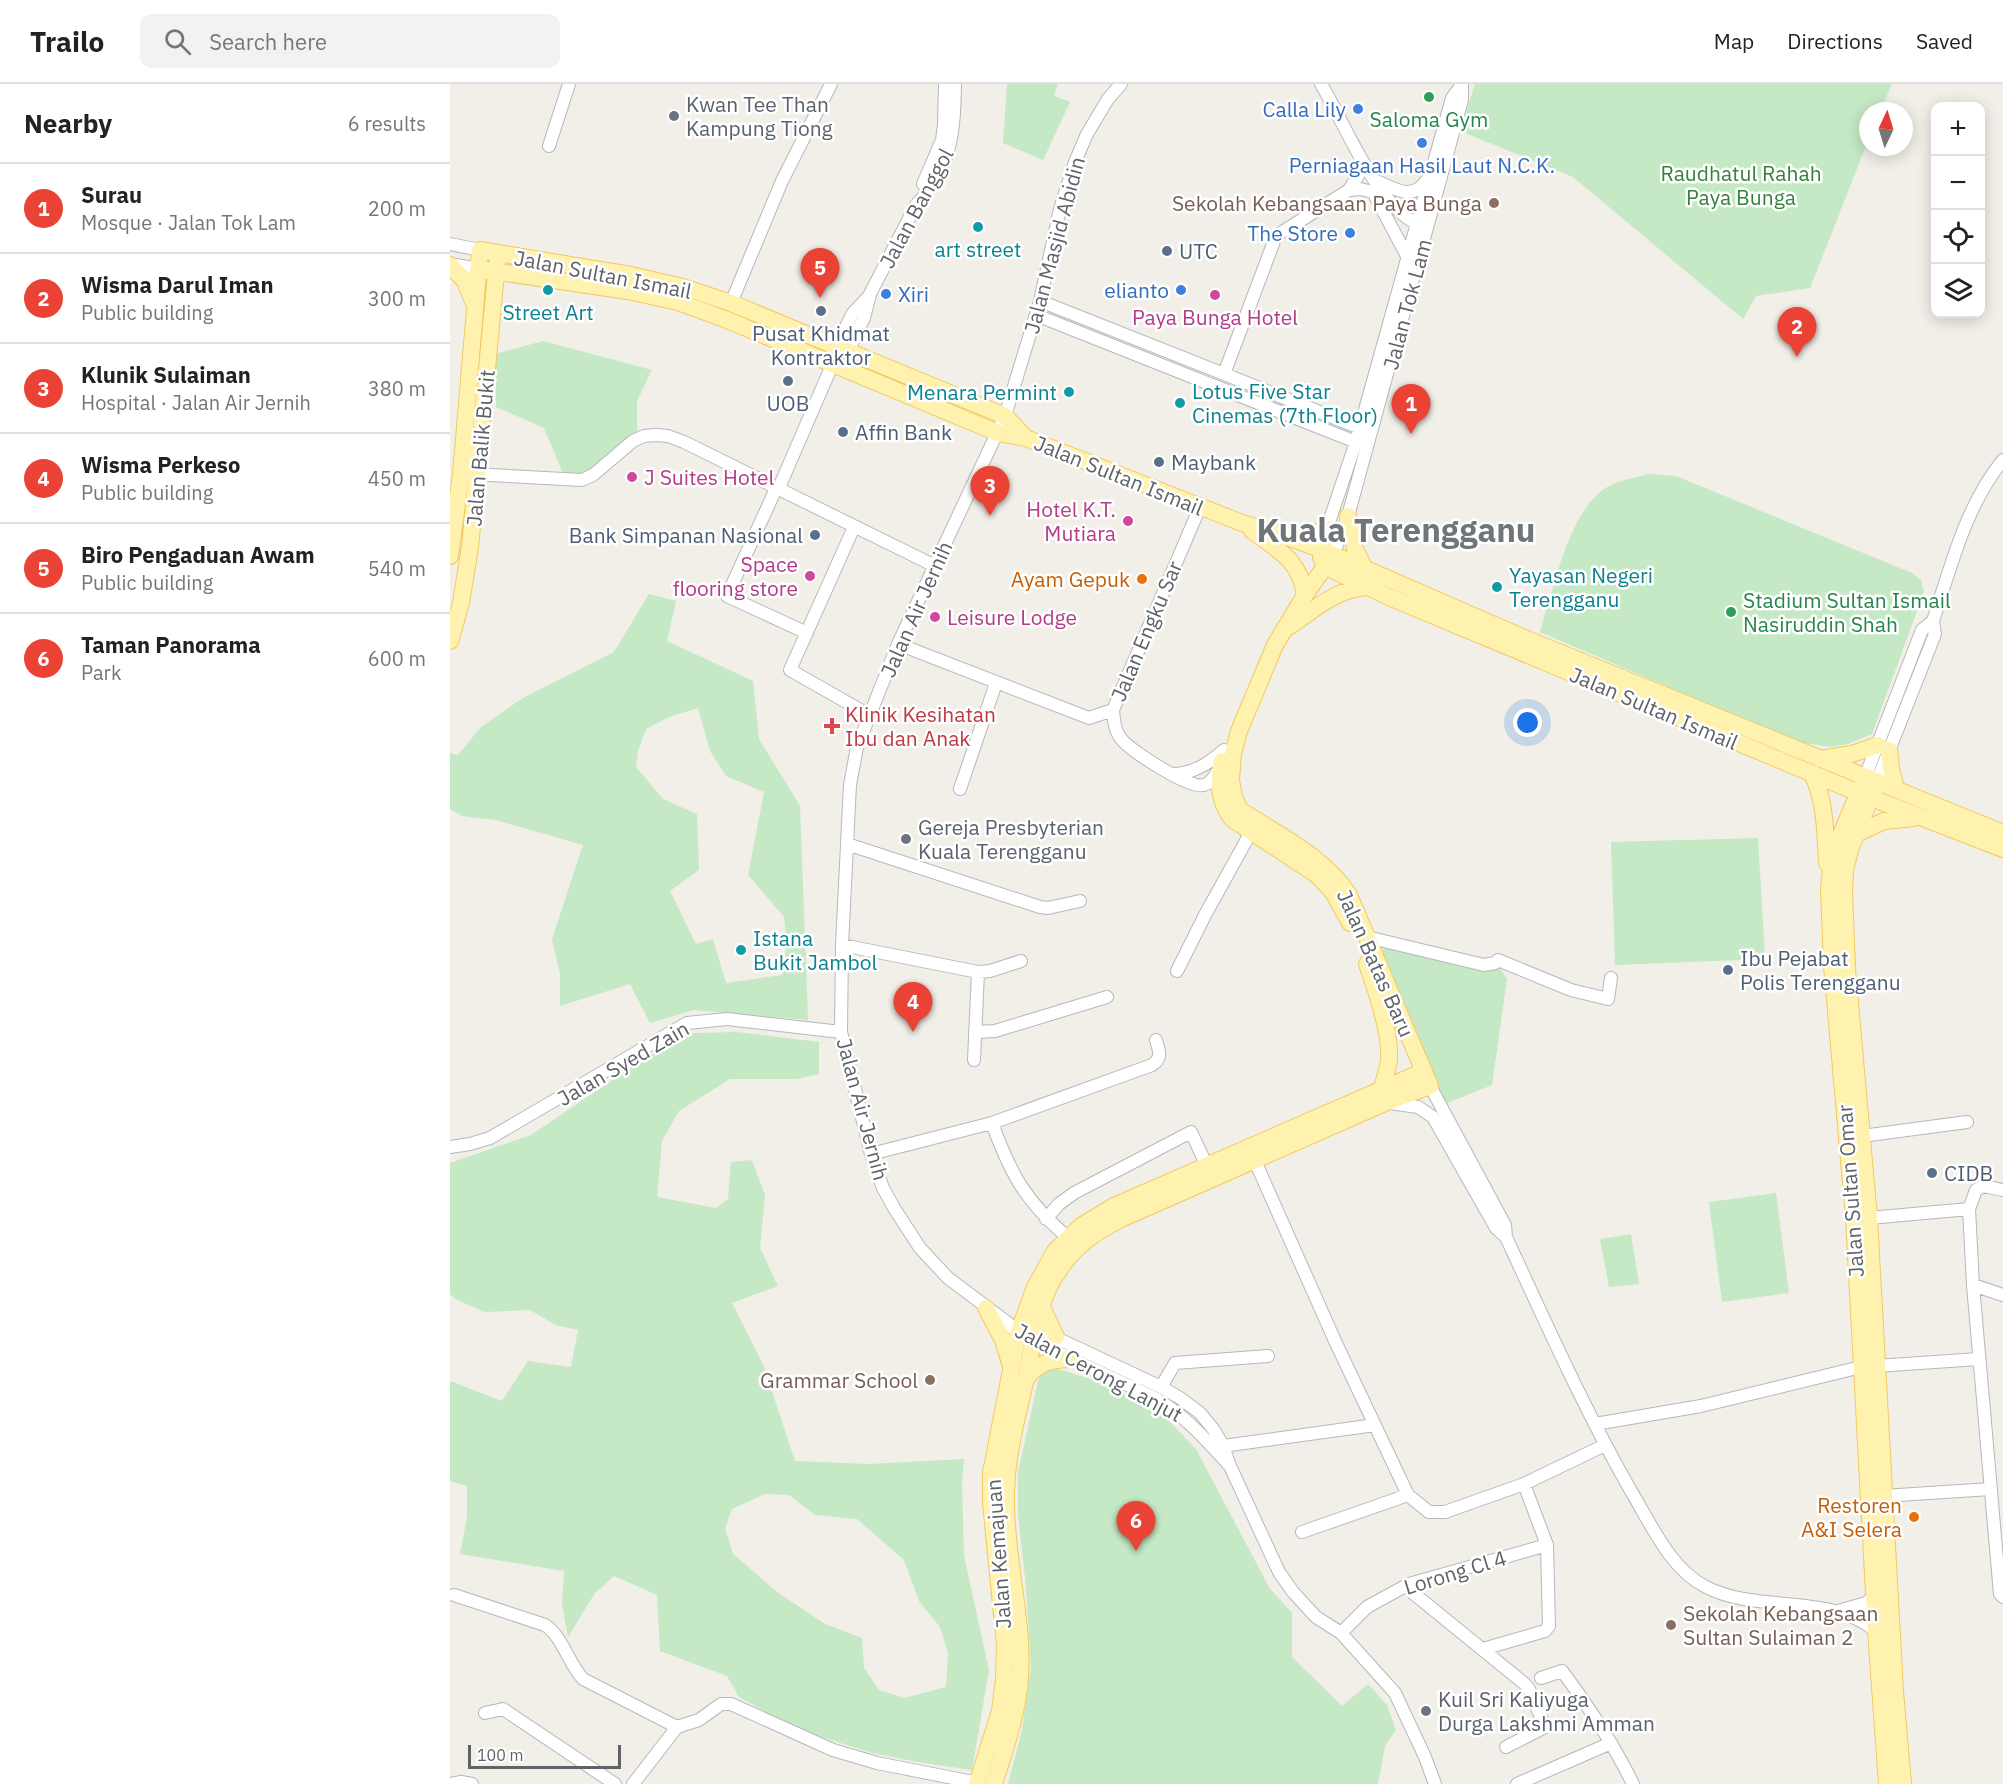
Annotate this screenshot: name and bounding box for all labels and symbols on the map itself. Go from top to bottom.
place label: Kwan Tee Than Kampung Tiong [686,90,833,142]
marker: Saloma Gym [1422,90,1436,104]
place label: Calla Lily [1263,95,1347,123]
marker: Calla Lily [1351,102,1365,116]
north arrow [1859,102,1913,156]
place label: Saloma Gym [1370,105,1488,133]
marker: Kwan Tee Than Kampung Tiong [667,109,681,123]
marker: Perniagaan Hasil Laut N.C.K. [1415,136,1429,150]
street label: Jalan Banggol [873,143,960,273]
place label: Perniagaan Hasil Laut N.C.K. [1289,151,1555,179]
street label: Jalan Masjid Abidin [1017,153,1091,337]
park label: Raudhatul Rahah Paya Bunga [1660,159,1822,211]
place label: Sekolah Kebangsaan Paya Bunga [1172,189,1482,217]
marker: Sekolah Kebangsaan Paya Bunga [1487,196,1501,210]
place label: The Store [1247,219,1338,247]
marker: art street [971,220,985,234]
marker: The Store [1343,226,1357,240]
place label: art street [935,235,1021,263]
street label: Jalan Tok Lam [1376,236,1438,372]
place label: UTC [1179,237,1218,265]
street label: Jalan Sultan Ismail [512,243,694,305]
marker: UTC [1160,244,1174,258]
pin: 5 [800,248,839,298]
place label: elianto [1104,276,1169,304]
place label: Xiri [898,280,929,308]
marker: Street Art [541,283,555,297]
marker: elianto [1174,283,1188,297]
marker: Xiri [879,287,893,301]
marker: Paya Bunga Hotel [1208,288,1222,302]
place label: Street Art [502,298,594,326]
place label: Paya Bunga Hotel [1132,303,1298,331]
marker: Pusat Khidmat Kontraktor [814,304,828,318]
pin: 2 [1778,308,1816,357]
place label: Pusat Khidmat Kontraktor [752,319,890,371]
street label: Jalan Balik Bukit [459,369,501,527]
marker: UOB [781,374,795,388]
place label: Lotus Five Star Cinemas (7th Floor) [1192,377,1378,429]
place label: Menara Permint [907,378,1057,406]
pin: 1 [1392,384,1430,434]
marker: Menara Permint [1062,385,1076,399]
place label: UOB [767,389,809,417]
marker: Lotus Five Star Cinemas (7th Floor) [1173,396,1187,410]
place label: Affin Bank [855,418,952,446]
marker: Affin Bank [836,425,850,439]
street label: Jalan Sultan Ismail [1030,428,1208,522]
place label: Maybank [1171,448,1256,476]
marker: Maybank [1152,455,1166,469]
place label: J Suites Hotel [644,463,774,491]
pin: 3 [970,466,1010,516]
marker: J Suites Hotel [625,470,639,484]
place label: Hotel K.T. Mutiara [1026,495,1116,547]
district label: Kuala Terengganu [1256,508,1536,551]
marker: Hotel K.T. Mutiara [1121,514,1135,528]
place label: Bank Simpanan Nasional [569,521,803,549]
marker: Bank Simpanan Nasional [808,528,822,542]
street label: Jalan Air Jernih [873,537,959,681]
place label: Space flooring store [673,550,798,602]
street label: Jalan Engku Sar [1104,556,1188,705]
place label: Yayasan Negeri Terengganu [1509,561,1653,613]
place label: Ayam Gepuk [1011,565,1130,593]
marker: Space flooring store [803,569,817,583]
marker: Ayam Gepuk [1135,572,1149,586]
marker: Yayasan Negeri Terengganu [1490,580,1504,594]
place label: Stadium Sultan Ismail Nasiruddin Shah [1743,586,1951,638]
place label: Leisure Lodge [947,603,1077,631]
marker: Stadium Sultan Ismail Nasiruddin Shah [1724,605,1738,619]
marker: Leisure Lodge [928,610,942,624]
street label: Jalan Sultan Ismail [1566,660,1743,756]
place label: Klinik Kesihatan Ibu dan Anak [845,700,996,752]
your location [1513,708,1542,737]
marker: Klinik Kesihatan Ibu dan Anak [823,717,841,735]
place label: Gereja Presbyterian Kuala Terengganu [918,813,1104,865]
marker: Gereja Presbyterian Kuala Terengganu [899,832,913,846]
street label: Jalan Batas Baru [1331,885,1421,1041]
place label: Istana Bukit Jambol [753,924,877,976]
marker: Istana Bukit Jambol [734,943,748,957]
place label: Ibu Pejabat Polis Terengganu [1740,944,1901,996]
marker: Ibu Pejabat Polis Terengganu [1721,963,1735,977]
pin: 4 [894,982,932,1032]
street label: Jalan Syed Zain [552,1014,694,1112]
street label: Jalan Air Jernih [831,1035,895,1183]
street label: Jalan Sultan Omar [1830,1103,1870,1278]
place label: CIDB [1944,1159,1993,1187]
marker: CIDB [1925,1166,1939,1180]
street label: Jalan Cerong Lanjut [1010,1316,1188,1428]
place label: Grammar School [760,1366,918,1394]
marker: Grammar School [923,1373,937,1387]
street label: Jalan Kemajuan [979,1478,1017,1630]
place label: Restoren A&I Selera [1801,1491,1902,1543]
pin: 6 [1116,1502,1156,1551]
marker: Restoren A&I Selera [1907,1510,1921,1524]
street label: Lorong Cl 4 [1400,1543,1510,1601]
place label: Sekolah Kebangsaan Sultan Sulaiman 2 [1683,1599,1878,1651]
marker: Sekolah Kebangsaan Sultan Sulaiman 2 [1664,1618,1678,1632]
place label: Kuil Sri Kaliyuga Durga Lakshmi Amman [1438,1685,1655,1737]
marker: Kuil Sri Kaliyuga Durga Lakshmi Amman [1419,1704,1433,1718]
scale bar [468,1742,621,1770]

